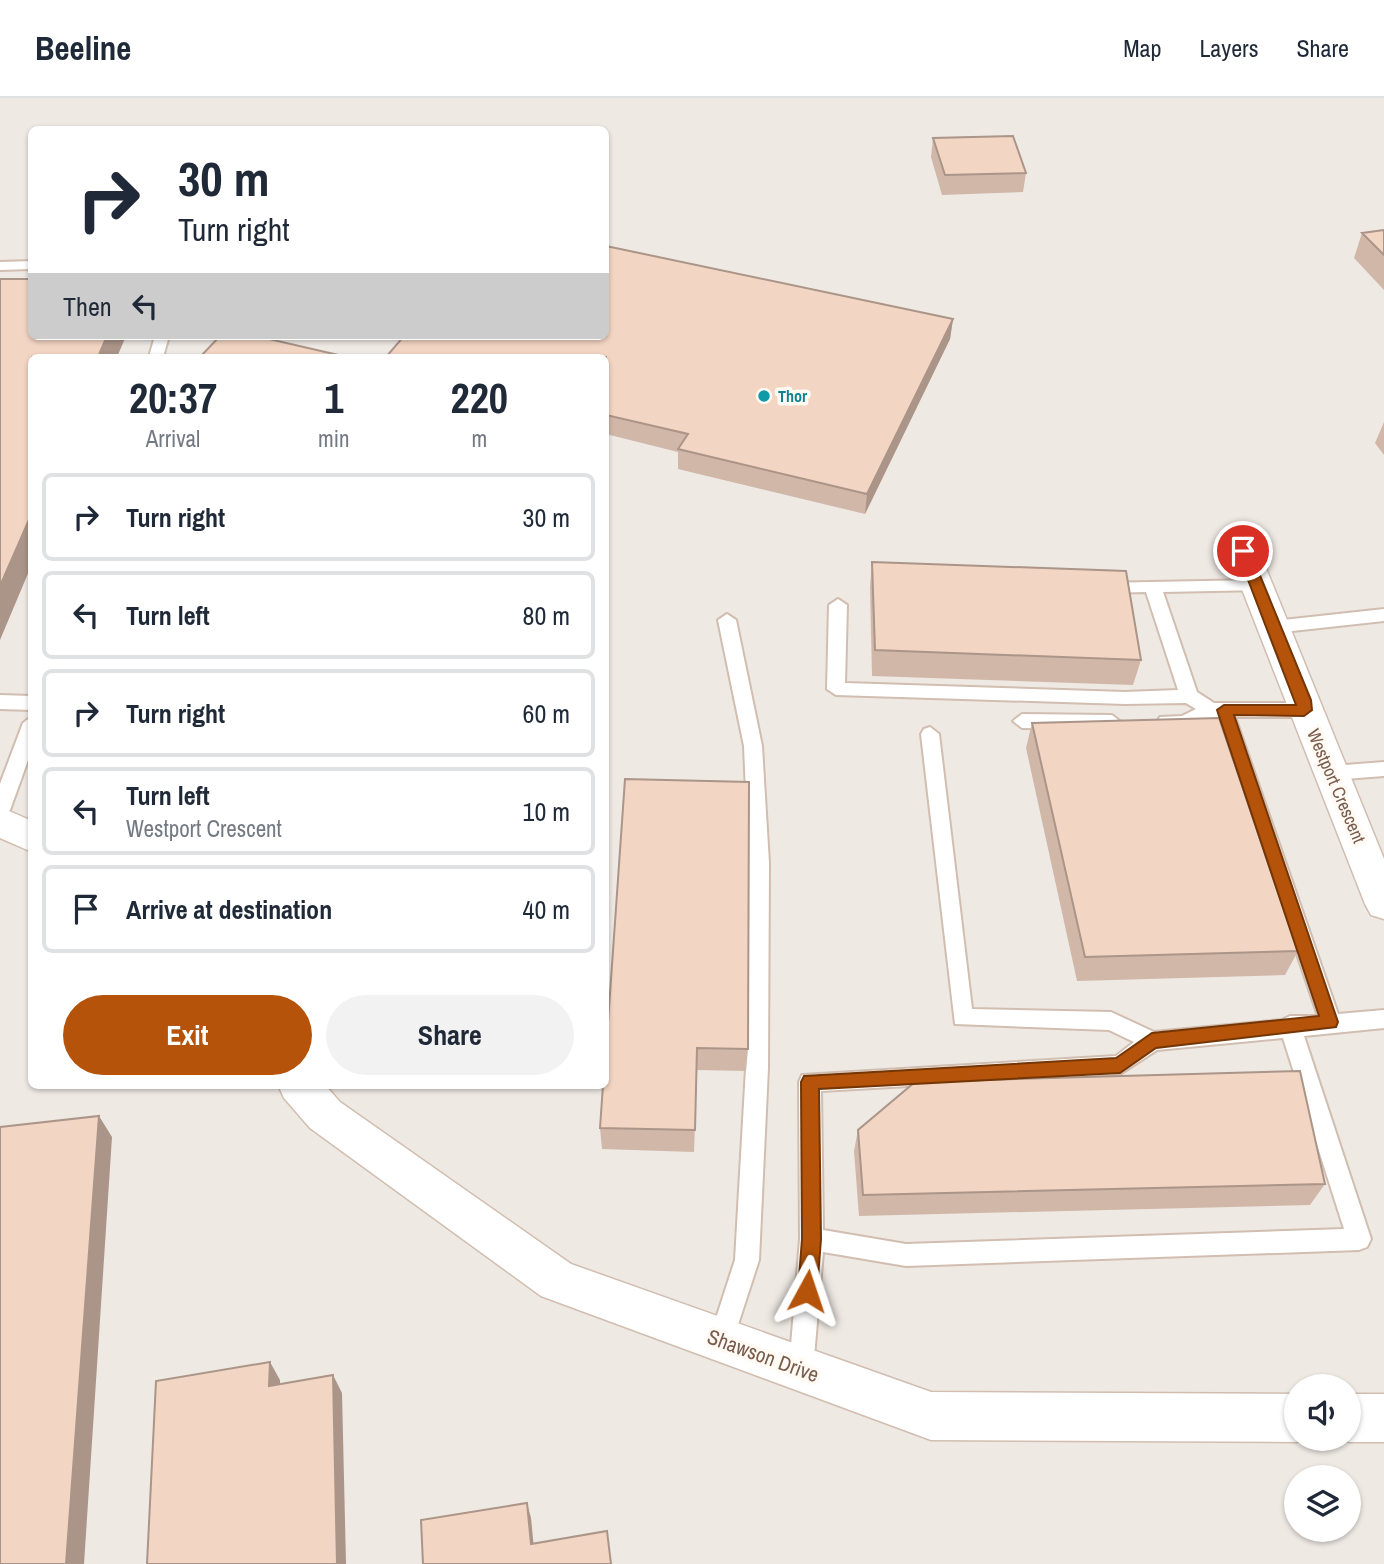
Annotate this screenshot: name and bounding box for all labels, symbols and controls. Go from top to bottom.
text: Beeline [35,26,131,70]
text: Map [1123,32,1161,64]
text: Layers [1199,32,1258,64]
text: Share [1296,32,1349,64]
text: 30 m [178,145,270,211]
icon: right [63,154,154,245]
text: Turn right [178,208,290,251]
icon: left [126,287,164,325]
text: Then [63,289,112,324]
text: 20:37 [129,370,217,426]
text: 1 [324,370,343,426]
text: 220 [451,370,508,426]
place label: Thor [778,385,808,407]
marker: Thor [756,388,772,404]
text: Arrival [146,423,200,454]
text: min [318,423,350,454]
text: m [471,423,487,454]
icon: right [67,498,105,536]
text: Turn right [126,500,225,535]
text: 30 m [523,500,570,535]
pin [1213,521,1273,581]
icon: arrive [1224,532,1262,570]
icon: left [67,596,105,634]
text: Turn left [126,598,210,633]
text: 80 m [523,598,570,633]
icon: right [67,694,105,732]
text: Turn right [126,696,225,731]
text: 60 m [523,696,570,731]
street label: Westport Crescent [1301,725,1372,847]
text: Turn left [126,778,210,813]
icon: left [67,792,105,830]
text: 10 m [523,794,570,829]
text: Westport Crescent [126,813,282,844]
icon: arrive [67,890,105,928]
text: Arrive at destination [126,892,332,927]
text: 40 m [523,892,570,927]
button: Exit [63,995,312,1075]
button: Share [326,995,574,1075]
position arrow [770,1254,844,1328]
street label: Shawson Drive [703,1322,823,1389]
map controls [1284,1374,1361,1542]
button: sound [1284,1374,1361,1451]
button: layers [1284,1465,1361,1542]

